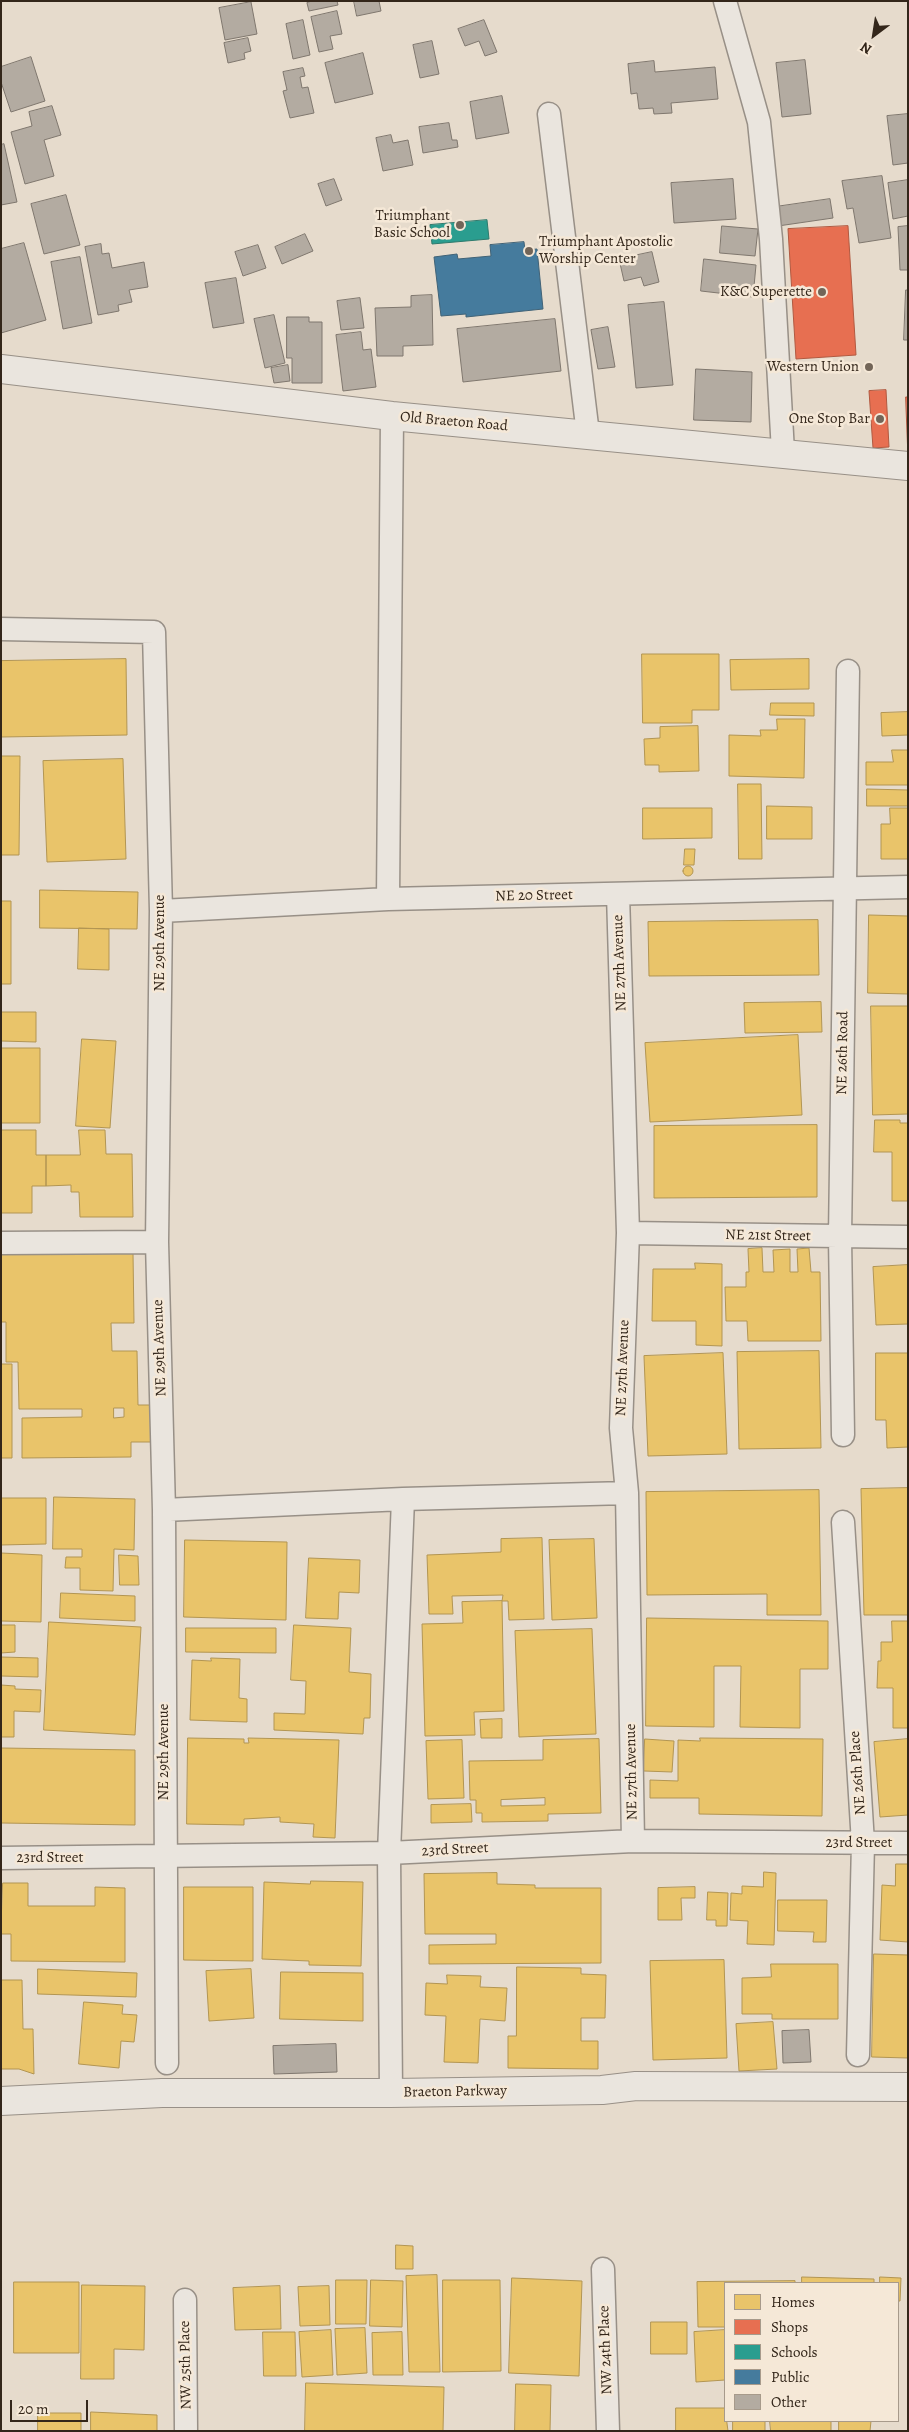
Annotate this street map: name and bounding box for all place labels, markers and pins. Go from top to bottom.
place label: Triumphant Basic School [374,207,450,242]
marker: Triumphant Basic School [454,219,466,231]
place label: Triumphant Apostolic Worship Center [539,233,673,268]
marker: Triumphant Apostolic Worship Center [523,245,535,257]
place label: K&C Superette [720,283,812,301]
marker: K&C Superette [816,286,828,298]
place label: Western Union [767,358,859,376]
marker: Western Union [863,361,875,373]
place label: One Stop Bar [789,410,870,428]
marker: One Stop Bar [874,413,886,425]

